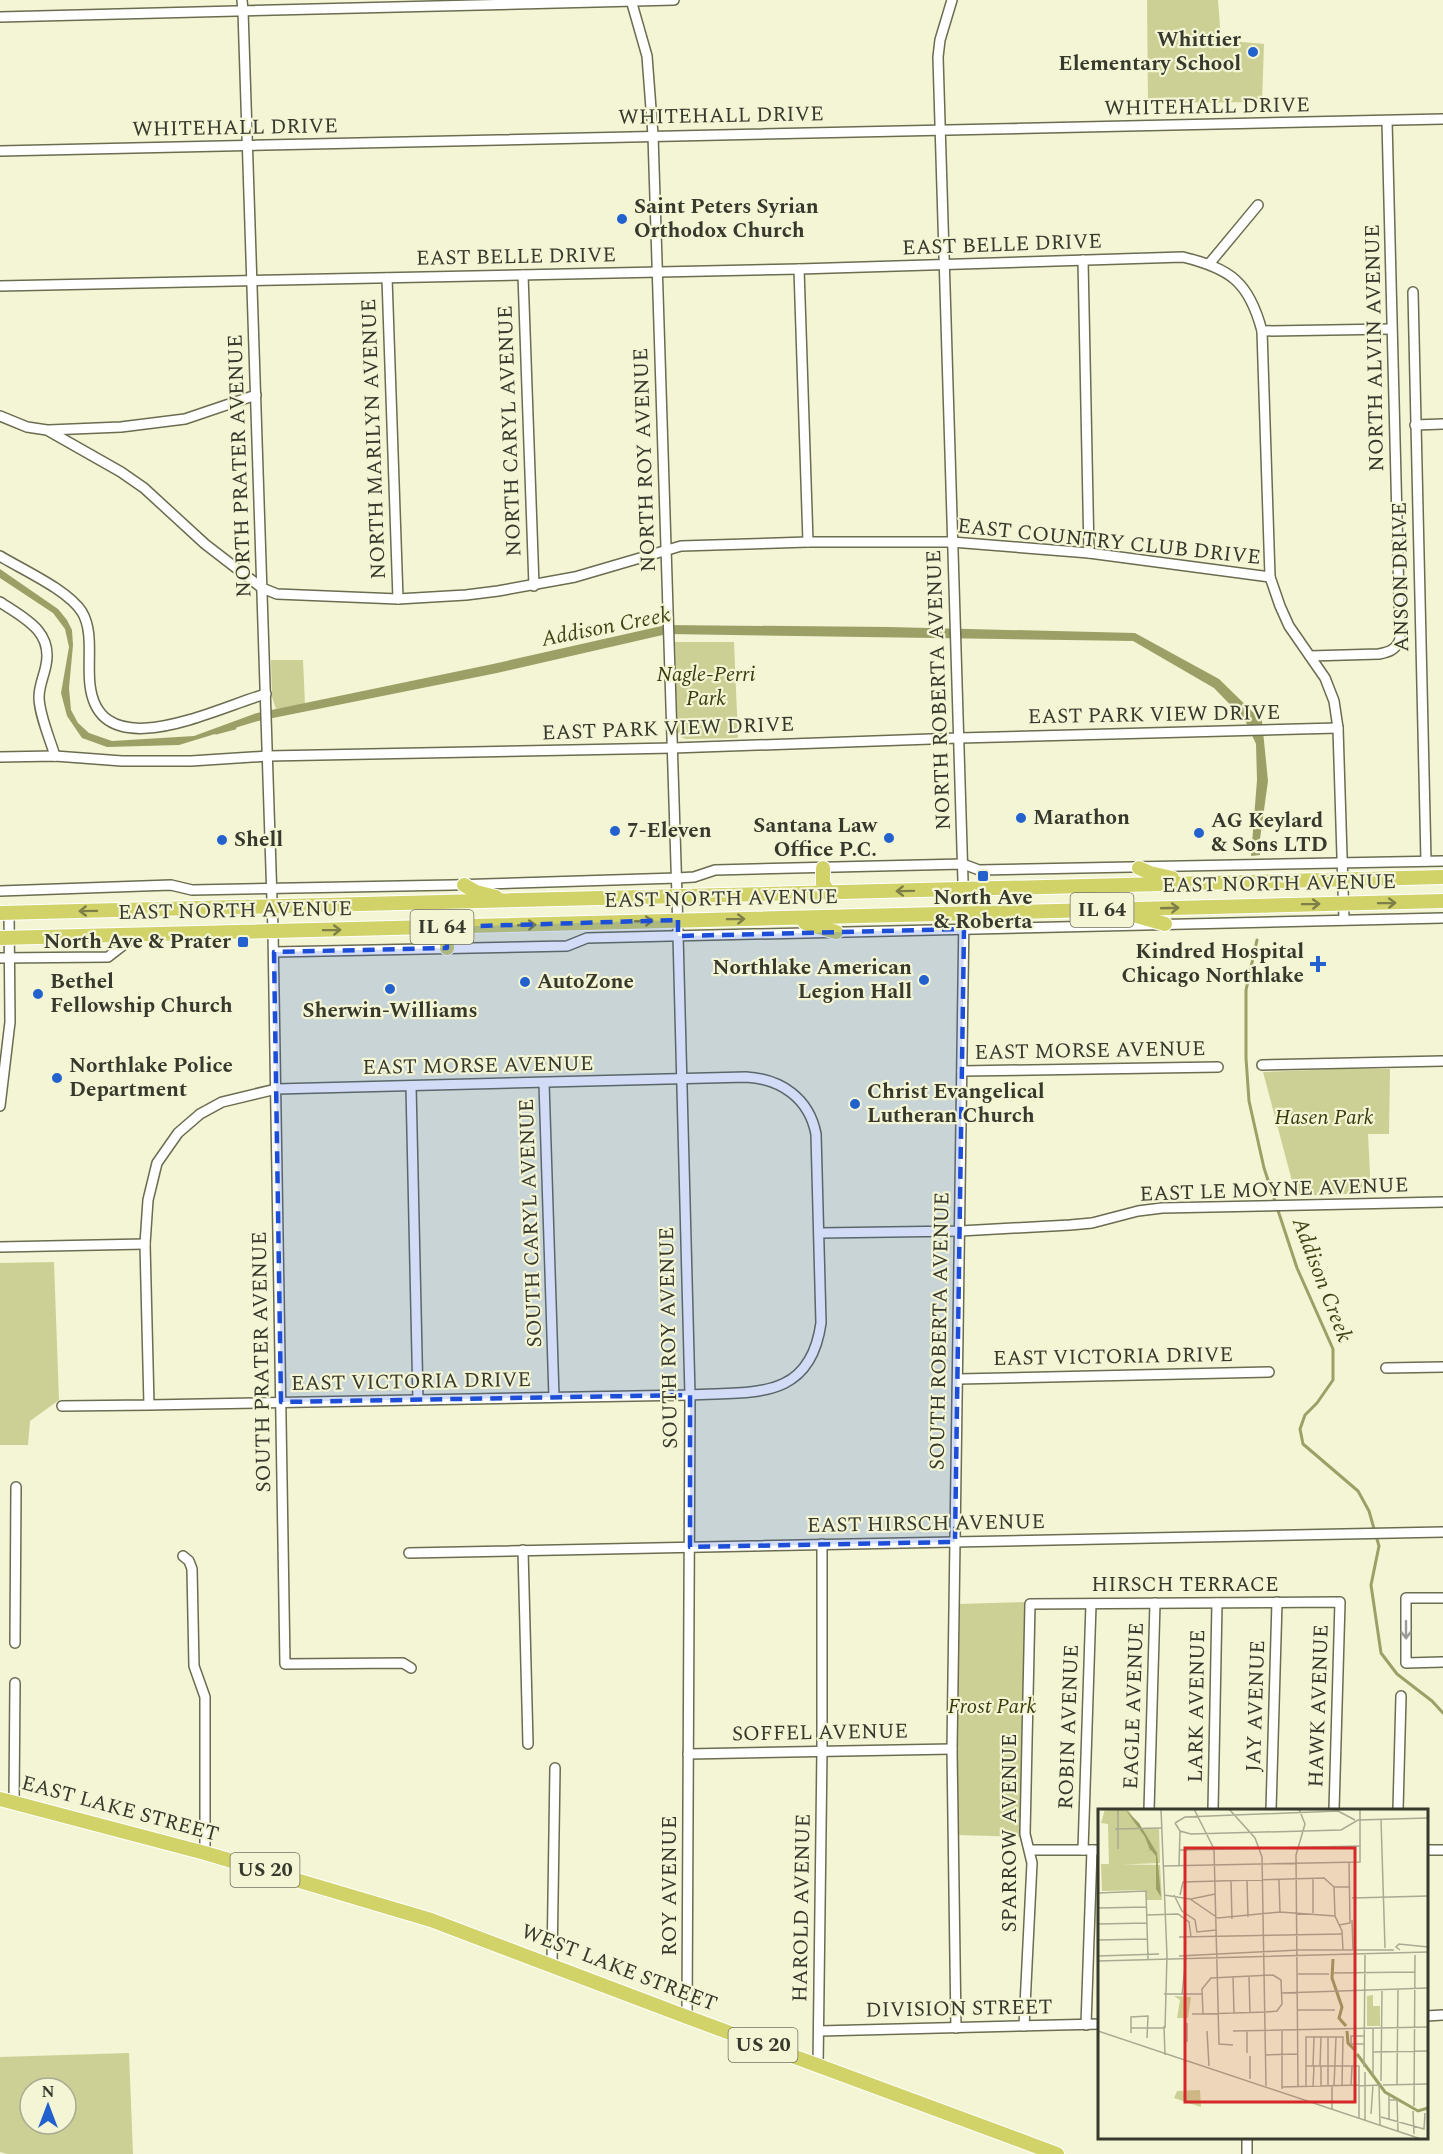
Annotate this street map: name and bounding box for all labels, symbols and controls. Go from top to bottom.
place label: Whittier Elementary School [1058,24,1241,80]
marker: Whittier Elementary School [1246,45,1260,59]
street label: WHITEHALL DRIVE [1104,89,1310,125]
street label: WHITEHALL DRIVE [618,98,824,134]
street label: WHITEHALL DRIVE [132,110,338,146]
place label: Saint Peters Syrian Orthodox Church [634,191,819,247]
marker: Saint Peters Syrian Orthodox Church [615,212,629,226]
street label: NORTH ALVIN AVENUE [1357,224,1393,472]
street label: EAST BELLE DRIVE [901,226,1103,264]
street label: EAST BELLE DRIVE [416,239,616,275]
street label: NORTH MARILYN AVENUE [353,298,395,580]
street label: NORTH CARYL AVENUE [490,305,530,557]
street label: NORTH PRATER AVENUE [219,334,261,598]
street label: NORTH ROY AVENUE [625,347,665,573]
street label: ANSON DRIVE [1384,502,1418,652]
street label: EAST COUNTRY CLUB DRIVE [956,510,1262,574]
street label: NORTH ROBERTA AVENUE [918,549,960,831]
water label: Addison Creek [538,598,674,656]
park label: Nagle-Perri Park [656,659,756,715]
street label: EAST PARK VIEW DRIVE [1027,697,1281,733]
street label: EAST PARK VIEW DRIVE [541,709,795,749]
place label: Marathon [1033,802,1130,834]
place label: AG Keylard & Sons LTD [1211,805,1328,861]
place label: Santana Law Office P.C. [753,810,879,866]
marker: Marathon [1014,811,1028,825]
place label: 7-Eleven [627,815,712,847]
place label: Shell [234,824,283,856]
marker: 7-Eleven [608,824,622,838]
marker: AG Keylard & Sons LTD [1192,826,1206,840]
marker: Santana Law Office P.C. [882,831,896,845]
marker: Shell [215,833,229,847]
street label: EAST NORTH AVENUE [1162,866,1396,902]
marker: North Ave & Roberta [976,869,990,883]
street label: EAST NORTH AVENUE [604,881,838,917]
place label: North Ave & Roberta [933,882,1033,938]
one-way arrow [896,885,916,896]
street label: EAST NORTH AVENUE [118,893,352,929]
road number: IL 64 [1070,893,1134,927]
one-way arrow [1377,897,1397,908]
one-way arrow [1300,898,1320,910]
one-way arrow [1159,902,1179,914]
one-way arrow [79,905,99,917]
road number: IL 64 [410,910,474,944]
one-way arrow [726,913,746,925]
one-way arrow [633,916,653,927]
one-way arrow [516,919,536,930]
one-way arrow [321,924,341,935]
place label: North Ave & Prater [43,926,231,958]
marker: North Ave & Prater [236,935,250,949]
place label: Kindred Hospital Chicago Northlake [1121,936,1304,992]
place label: Northlake American Legion Hall [713,952,912,1008]
marker: Kindred Hospital Chicago Northlake [1309,955,1327,973]
place label: Bethel Fellowship Church [50,966,233,1022]
place label: AutoZone [537,966,634,998]
marker: Northlake American Legion Hall [917,973,931,987]
marker: AutoZone [518,975,532,989]
marker: Sherwin-Williams [383,982,397,996]
marker: Bethel Fellowship Church [31,987,45,1001]
place label: Sherwin-Williams [302,995,478,1027]
street label: EAST MORSE AVENUE [974,1033,1206,1069]
street label: EAST MORSE AVENUE [362,1048,594,1084]
place label: Northlake Police Department [69,1050,233,1106]
marker: Northlake Police Department [50,1071,64,1085]
place label: Christ Evangelical Lutheran Church [867,1076,1045,1132]
marker: Christ Evangelical Lutheran Church [848,1097,862,1111]
street label: SOUTH CARYL AVENUE [511,1098,551,1348]
park label: Hasen Park [1274,1102,1374,1134]
street label: EAST LE MOYNE AVENUE [1139,1169,1409,1211]
street label: SOUTH ROBERTA AVENUE [922,1192,958,1470]
water label: Addison Creek [1283,1212,1361,1347]
street label: SOUTH ROY AVENUE [651,1227,687,1449]
street label: SOUTH PRATER AVENUE [244,1231,280,1493]
street label: EAST VICTORIA DRIVE [993,1339,1233,1375]
street label: EAST VICTORIA DRIVE [291,1364,531,1400]
street label: EAST HIRSCH AVENUE [807,1506,1045,1542]
street label: HIRSCH TERRACE [1091,1569,1279,1601]
one-way arrow [1400,1620,1412,1640]
street label: EAGLE AVENUE [1115,1622,1153,1790]
street label: HAWK AVENUE [1300,1624,1338,1788]
street label: LARK AVENUE [1180,1629,1214,1783]
street label: JAY AVENUE [1238,1639,1274,1773]
street label: ROBIN AVENUE [1050,1644,1088,1810]
park label: Frost Park [948,1691,1036,1723]
street label: SOFFEL AVENUE [732,1715,908,1751]
street label: SPARROW AVENUE [994,1733,1026,1933]
street label: EAST LAKE STREET [18,1767,222,1851]
inset map [1098,1809,1428,2139]
street label: HAROLD AVENUE [784,1813,820,2003]
street label: ROY AVENUE [654,1816,686,1956]
road number: US 20 [230,1853,300,1887]
street label: WEST LAKE STREET [516,1916,722,2020]
street label: DIVISION STREET [865,1991,1053,2027]
road number: US 20 [728,2028,798,2062]
north arrow [18,2076,78,2136]
text: N [41,2080,55,2104]

